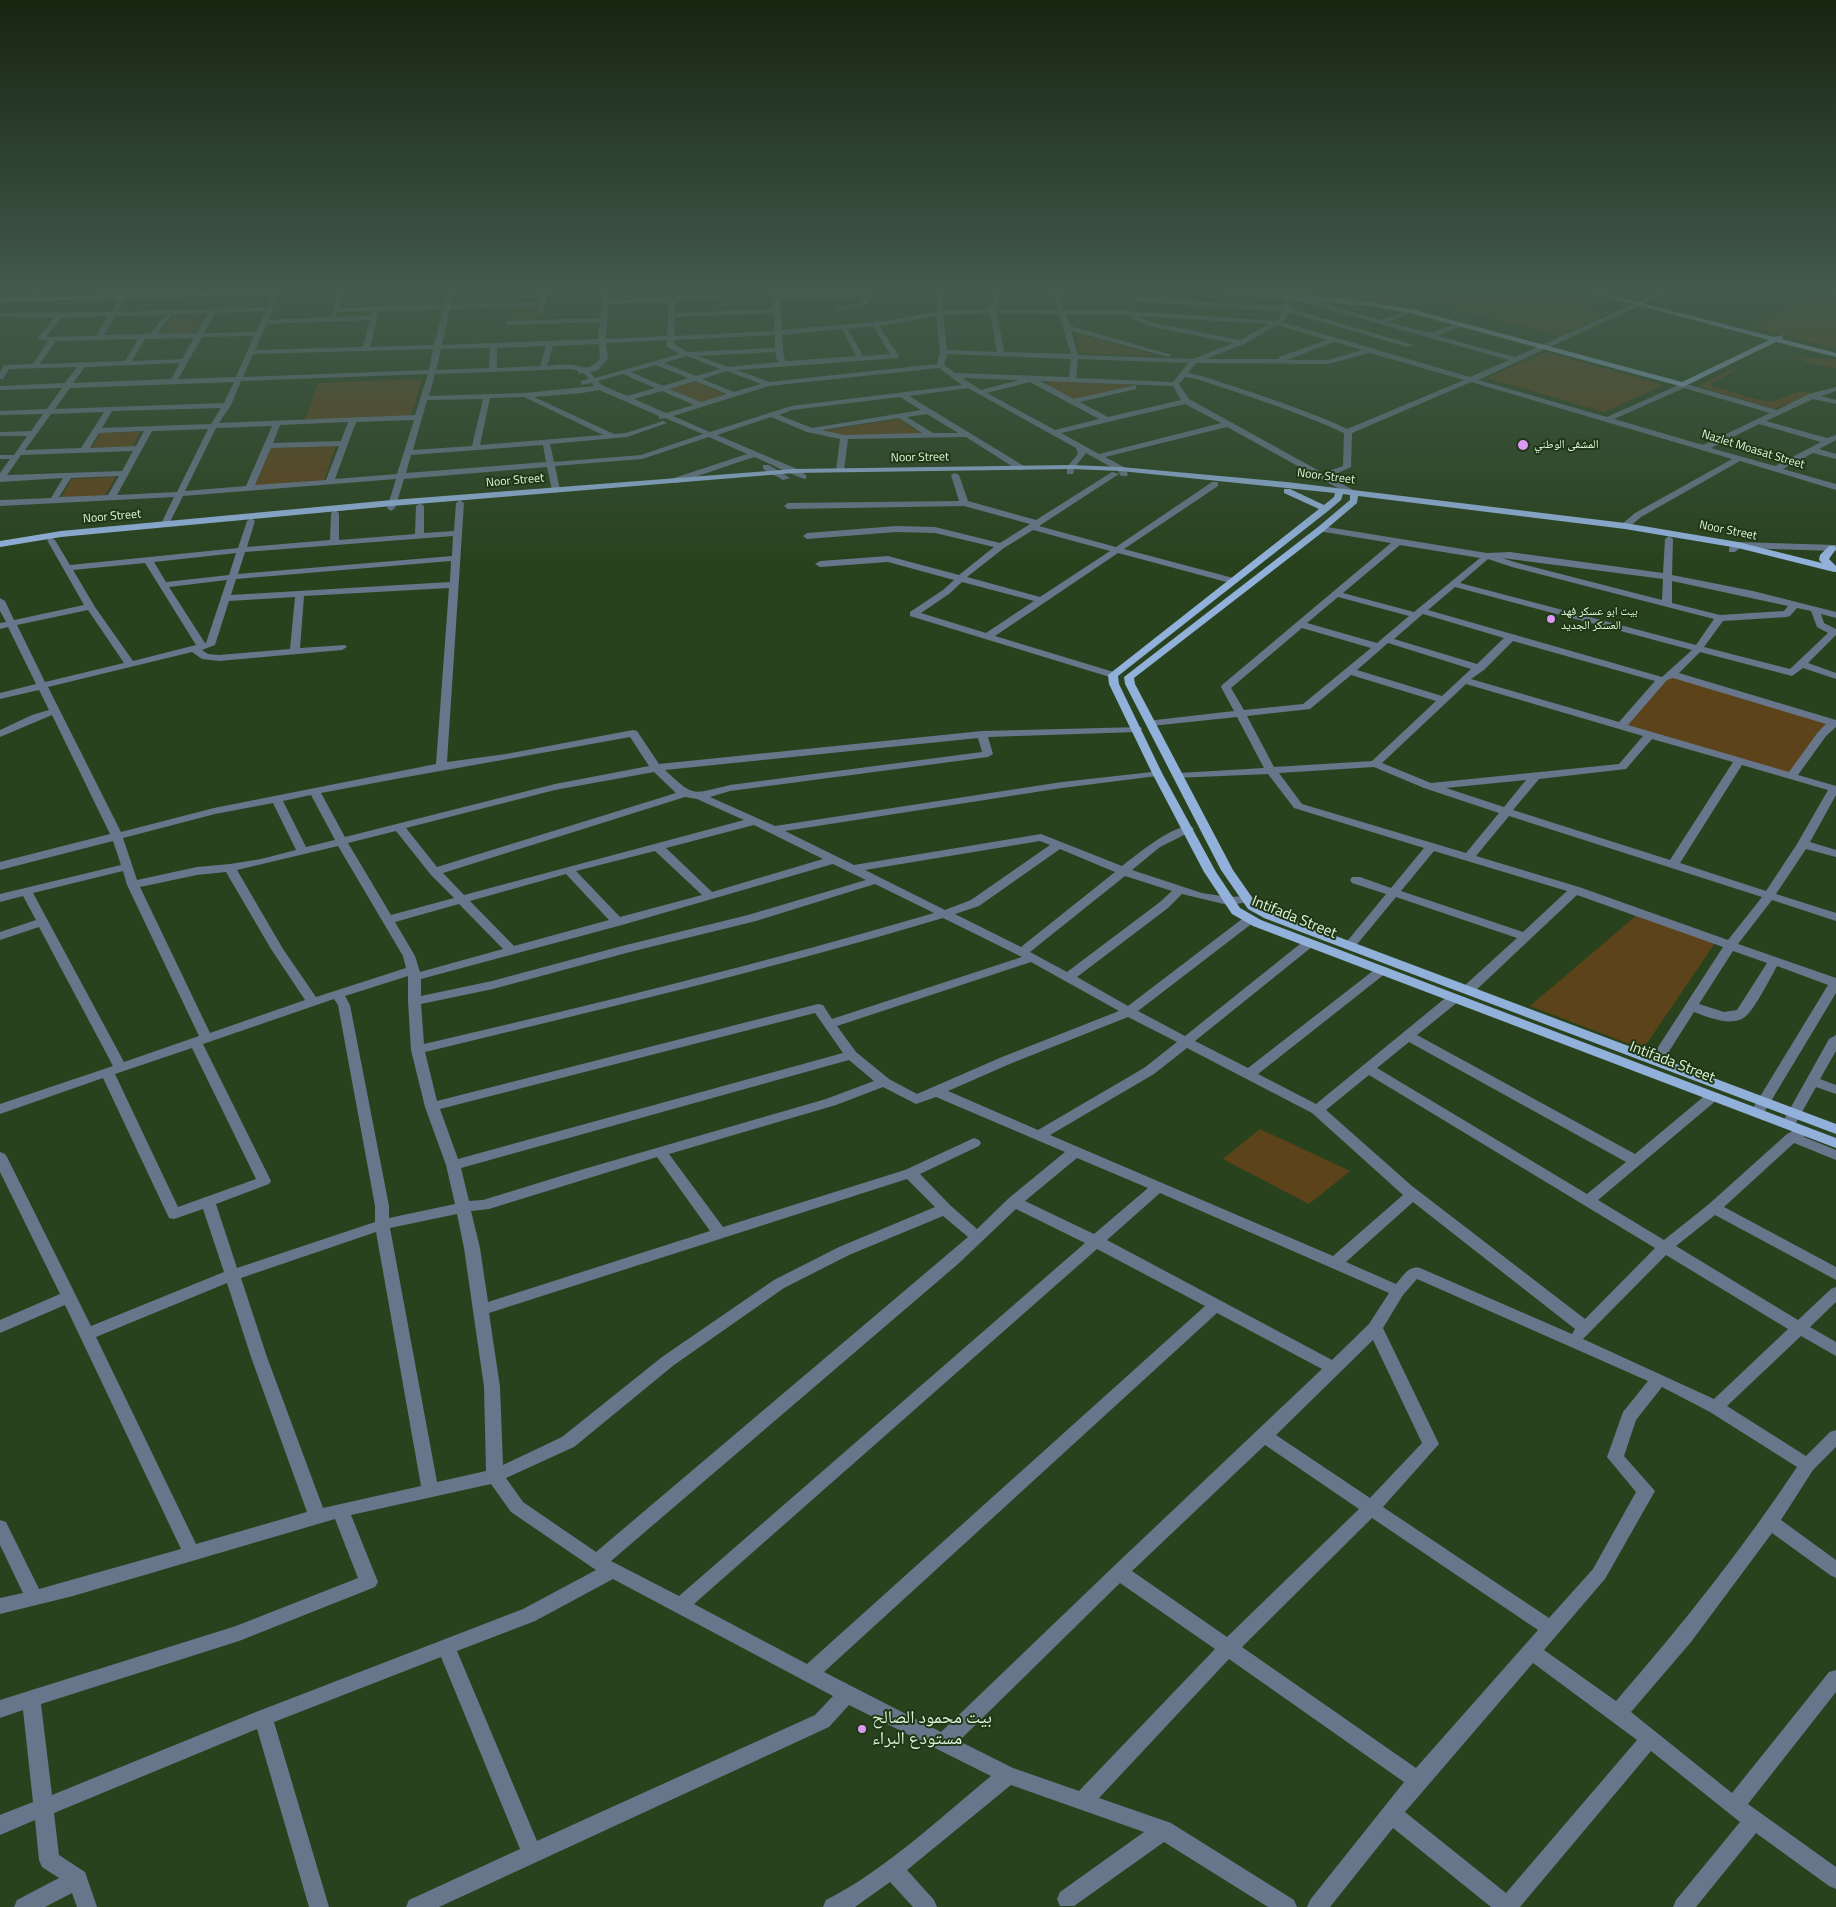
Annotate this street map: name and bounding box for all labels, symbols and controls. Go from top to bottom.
street label: Nazlet Moasat Street [1700,427,1806,473]
marker: المشفى الوطني [1516,438,1530,452]
place label: المشفى الوطني [1534,438,1599,452]
street label: Noor Street [891,450,949,466]
street label: Noor Street [1296,466,1356,488]
street label: Noor Street [485,471,545,491]
street label: Noor Street [82,507,142,527]
street label: Noor Street [1698,518,1758,544]
place label: بيت ابو عسكر فهد العسكر الجديد [1561,605,1638,633]
marker: بيت ابو عسكر فهد العسكر الجديد [1545,613,1557,625]
street label: Intifada Street [1249,893,1339,943]
street label: Intifada Street [1627,1038,1717,1088]
place label: بيت محمود الصالح مستودع البراء [872,1708,992,1750]
marker: بيت محمود الصالح مستودع البراء [856,1723,868,1735]

